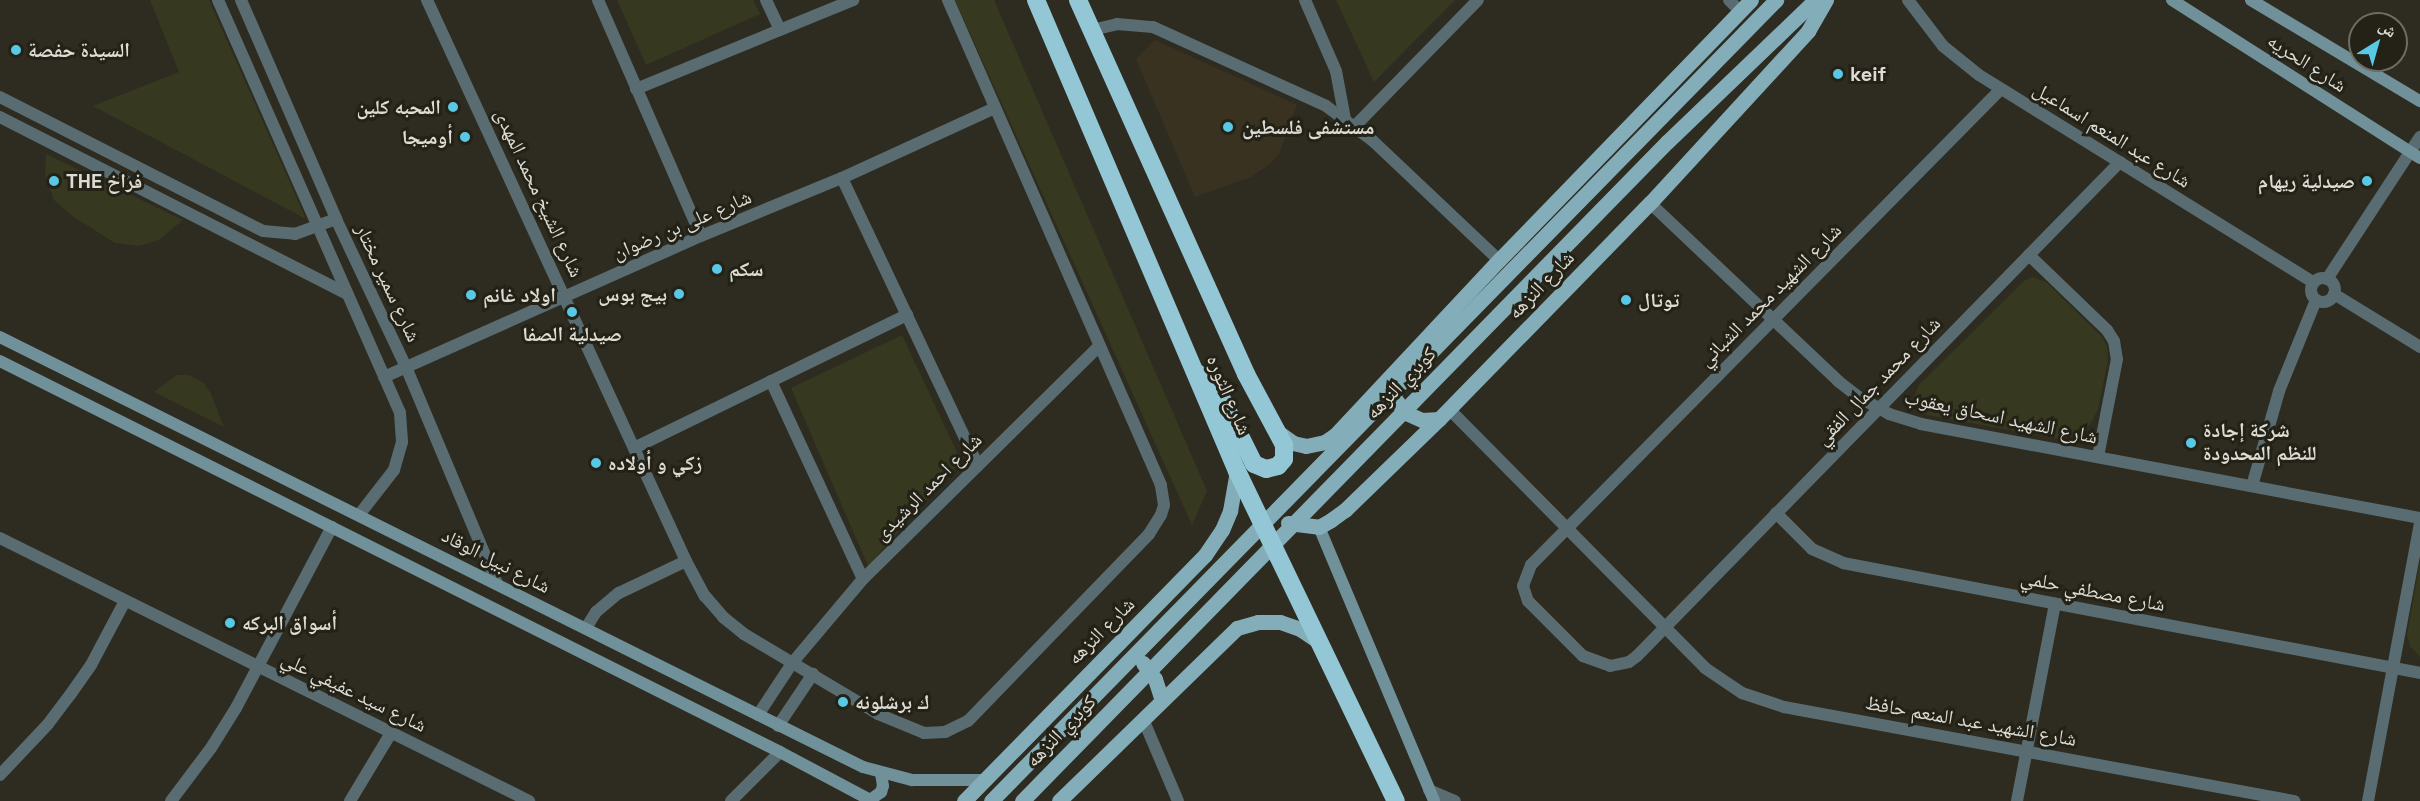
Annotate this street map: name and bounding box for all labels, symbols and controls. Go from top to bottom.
north arrow [2348,12,2408,72]
text: ش [2375,15,2401,42]
street label: شارع الحريه [2263,29,2351,97]
place label: السيدة حفصة [28,38,130,62]
marker: السيدة حفصة [9,43,23,57]
place label: keif [1850,62,1886,86]
marker: keif [1831,67,1845,81]
street label: شارع عبد المنعم اسماعيل [2029,77,2195,193]
place label: المحبه كلين [356,95,441,119]
marker: المحبه كلين [446,100,460,114]
street label: شارع الشيخ محمد المهدى [489,105,589,281]
place label: مستشفى فلسطين [1242,115,1374,139]
marker: مستشفى فلسطين [1219,118,1237,136]
place label: أوميجا [402,125,453,149]
marker: أوميجا [458,130,472,144]
place label: THE فراخ [66,169,142,193]
place label: صيدلية ريهام [2258,169,2355,193]
marker: THE فراخ [47,174,61,188]
marker: صيدلية ريهام [2360,174,2374,188]
street label: شارع على بن رضوان [609,185,755,265]
street label: شارع الشهيد محمد الشباني [1693,218,1847,372]
street label: شارع سمير مختار [350,220,426,346]
street label: شارع النزهه [1503,246,1579,324]
place label: سكم [729,257,763,281]
marker: سكم [710,262,724,276]
place label: بيج بوس [598,282,667,306]
place label: اولاد غانم [483,283,556,307]
marker: بيج بوس [672,287,686,301]
marker: اولاد غانم [464,288,478,302]
place label: توتال [1638,288,1679,312]
marker: توتال [1619,293,1633,307]
marker: صيدلية الصفا [565,305,579,319]
street label: شارع محمد جمال الفقي [1810,312,1946,450]
place label: صيدلية الصفا [522,322,622,346]
street label: كوبري النزهه [1361,342,1441,424]
street label: شارع الثوره [1201,351,1257,439]
street label: شارع الشهيد اسحاق يعقوب [1902,385,2100,449]
place label: شركة إجادة للنظم المحدودة [2203,419,2317,466]
street label: شارع احمد الرشيدى [869,428,987,546]
marker: شركة إجادة للنظم المحدودة [2184,436,2198,450]
place label: زكي و أولاده [608,451,702,475]
marker: زكي و أولاده [589,456,603,470]
street label: شارع نبيل الوقاد [438,523,554,599]
street label: شارع مصطفي حلمي [2019,565,2167,617]
street label: شارع النزهه [1062,592,1140,670]
place label: أسواق البركه [242,611,337,635]
marker: أسواق البركه [223,616,237,630]
street label: شارع سيد عفيفي علي [277,646,431,738]
place label: ك برشلونه [855,690,929,714]
street label: كوبري النزهه [1021,690,1101,772]
street label: شارع الشهيد عبد المنعم حافظ [1863,691,2079,751]
marker: ك برشلونه [836,695,850,709]

